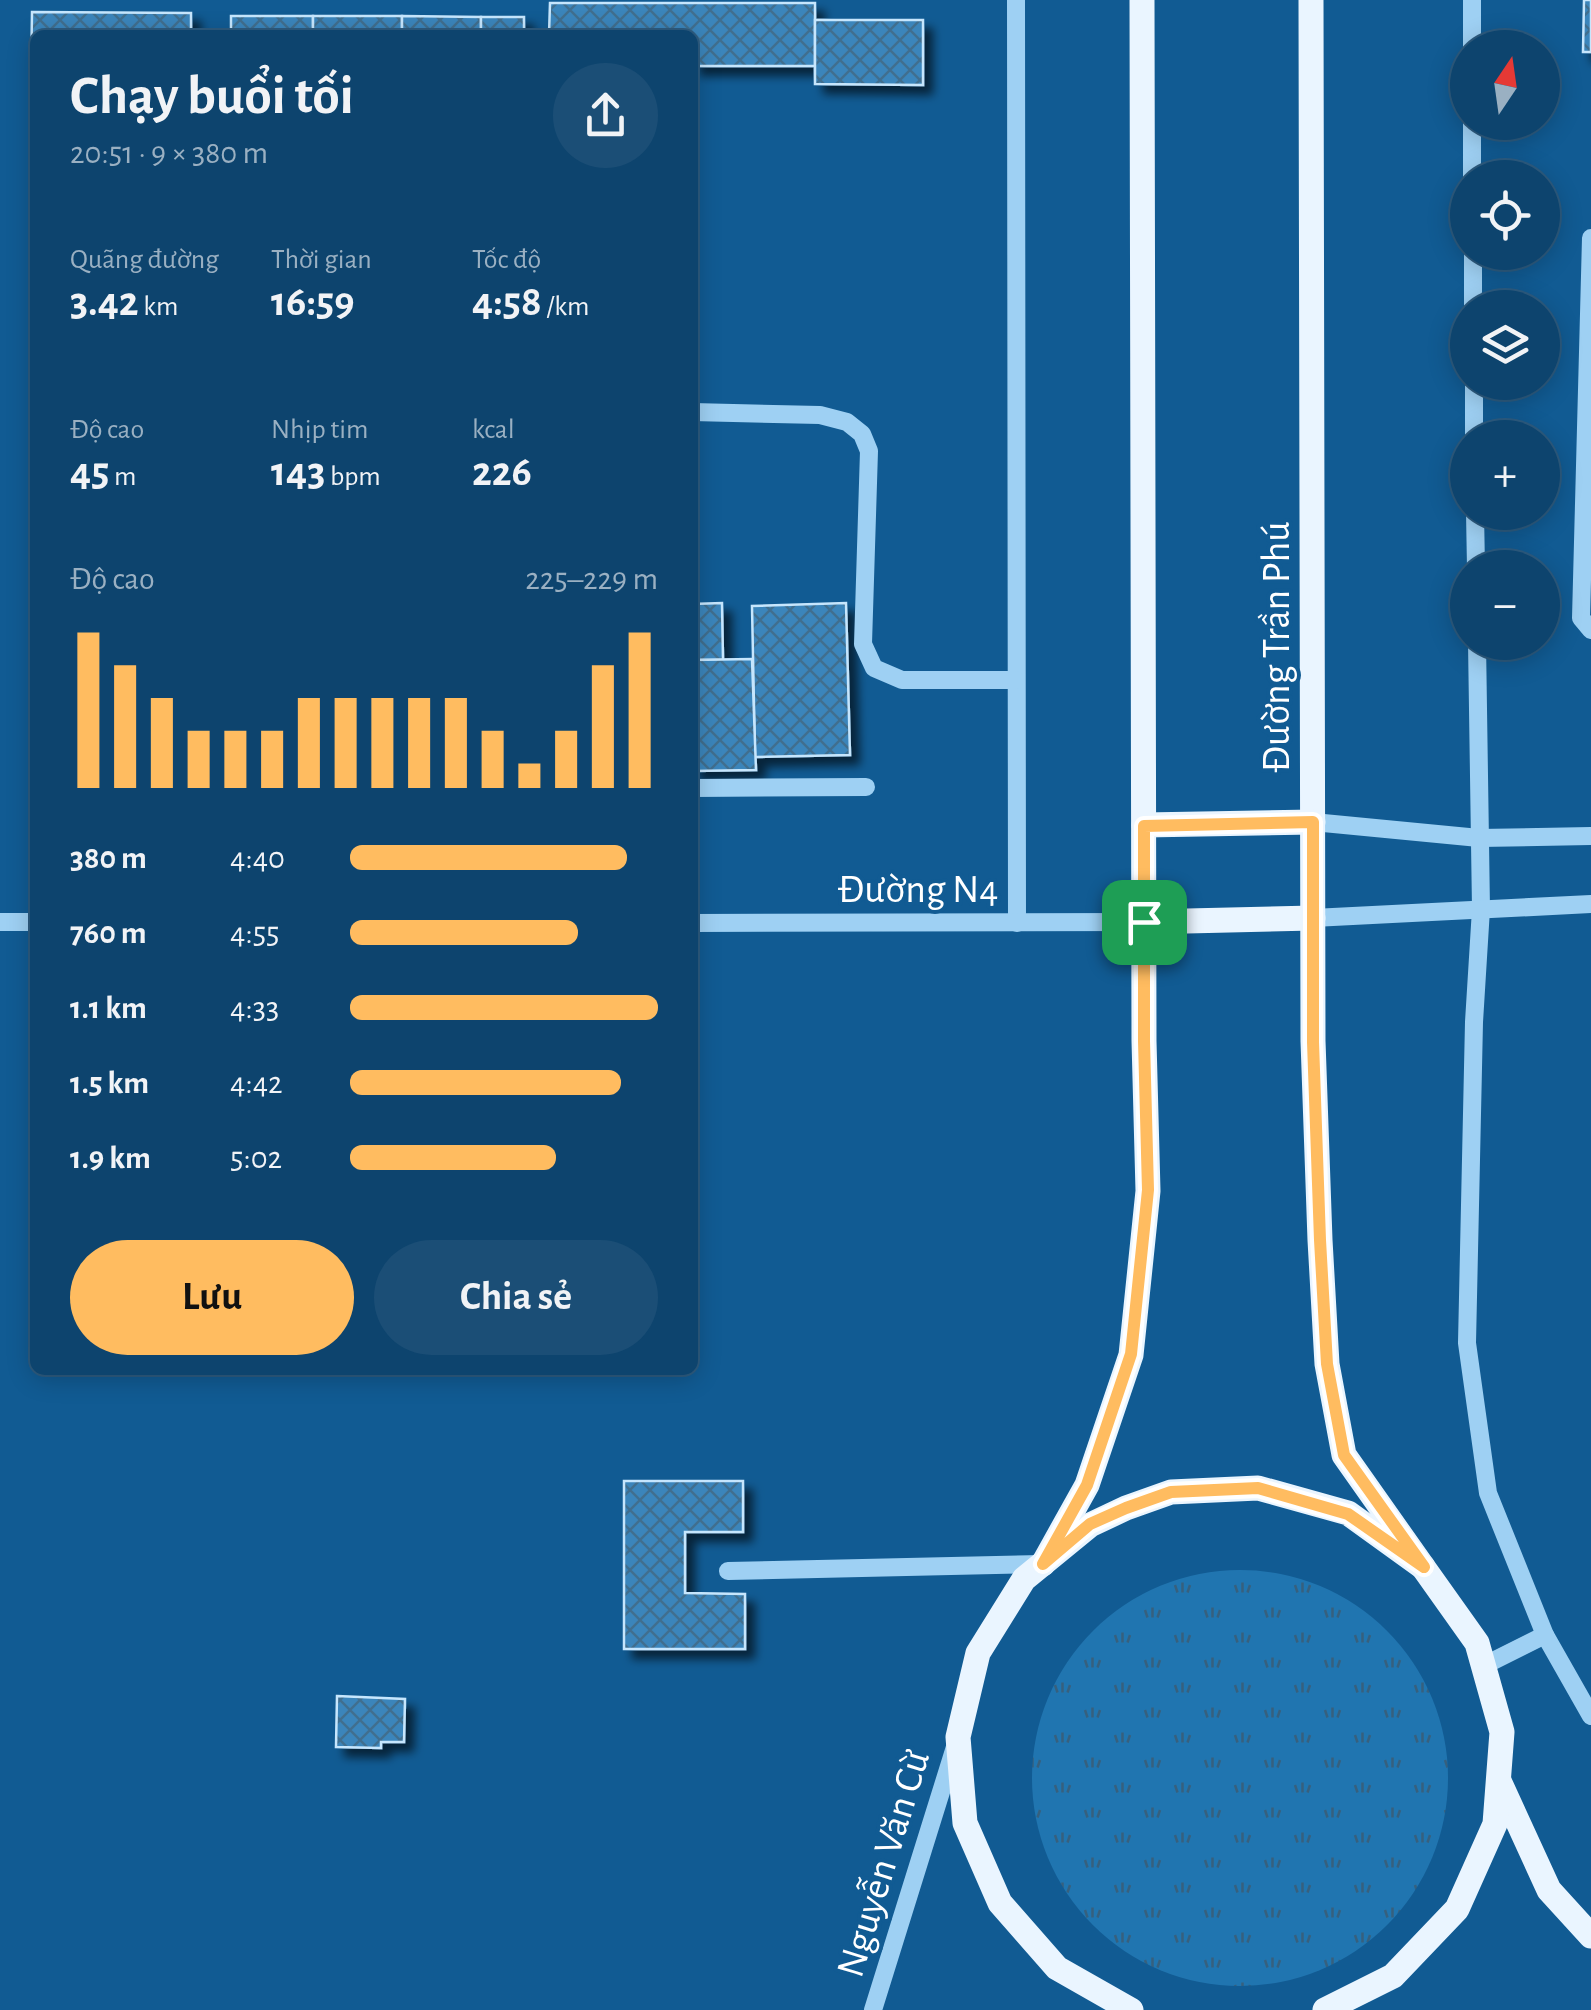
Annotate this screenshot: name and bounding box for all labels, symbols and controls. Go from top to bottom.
north arrow [1450,30,1560,140]
map controls [1450,30,1560,660]
button: share [553,63,658,168]
text: Chạy buổi tối [70,69,354,124]
text: 20:51 · 9 × 380 m [70,137,268,169]
button: locate [1450,160,1560,270]
text: Quãng đường [70,246,219,274]
text: Thời gian [271,246,372,274]
text: Tốc độ [472,246,541,274]
text: 3.42 [70,281,139,323]
text: 16:59 [271,281,354,323]
text: 4:58 [472,281,542,323]
button: layers [1450,290,1560,400]
text: km [139,293,178,321]
text: /km [542,293,589,321]
text: Độ cao [70,416,144,444]
text: Nhịp tim [271,416,368,444]
text: kcal [472,416,515,444]
button: + [1450,420,1560,530]
text: 45 [70,451,109,493]
text: 143 [271,451,325,493]
text: 226 [472,451,532,493]
text: m [109,463,136,491]
text: bpm [325,463,381,491]
street label: Đường Trần Phú [1257,521,1297,773]
button: − [1450,550,1560,660]
text: Độ cao [70,563,155,595]
text: 225–229 m [525,563,658,595]
text: 380 m [70,842,147,874]
text: 4:40 [230,842,285,874]
street label: Đường N4 [837,870,999,910]
pin [1102,880,1187,965]
icon: arrive [1117,895,1172,950]
text: 760 m [70,917,147,949]
text: 4:55 [230,917,279,949]
text: 1.1 km [70,992,147,1024]
text: 4:33 [230,992,279,1024]
text: 1.5 km [70,1067,149,1099]
text: 4:42 [230,1067,283,1099]
text: 1.9 km [70,1142,151,1174]
text: 5:02 [230,1142,282,1174]
button: Lưu [70,1240,354,1355]
button: Chia sẻ [374,1240,658,1355]
street label: Nguyễn Văn Cừ [828,1745,937,1982]

